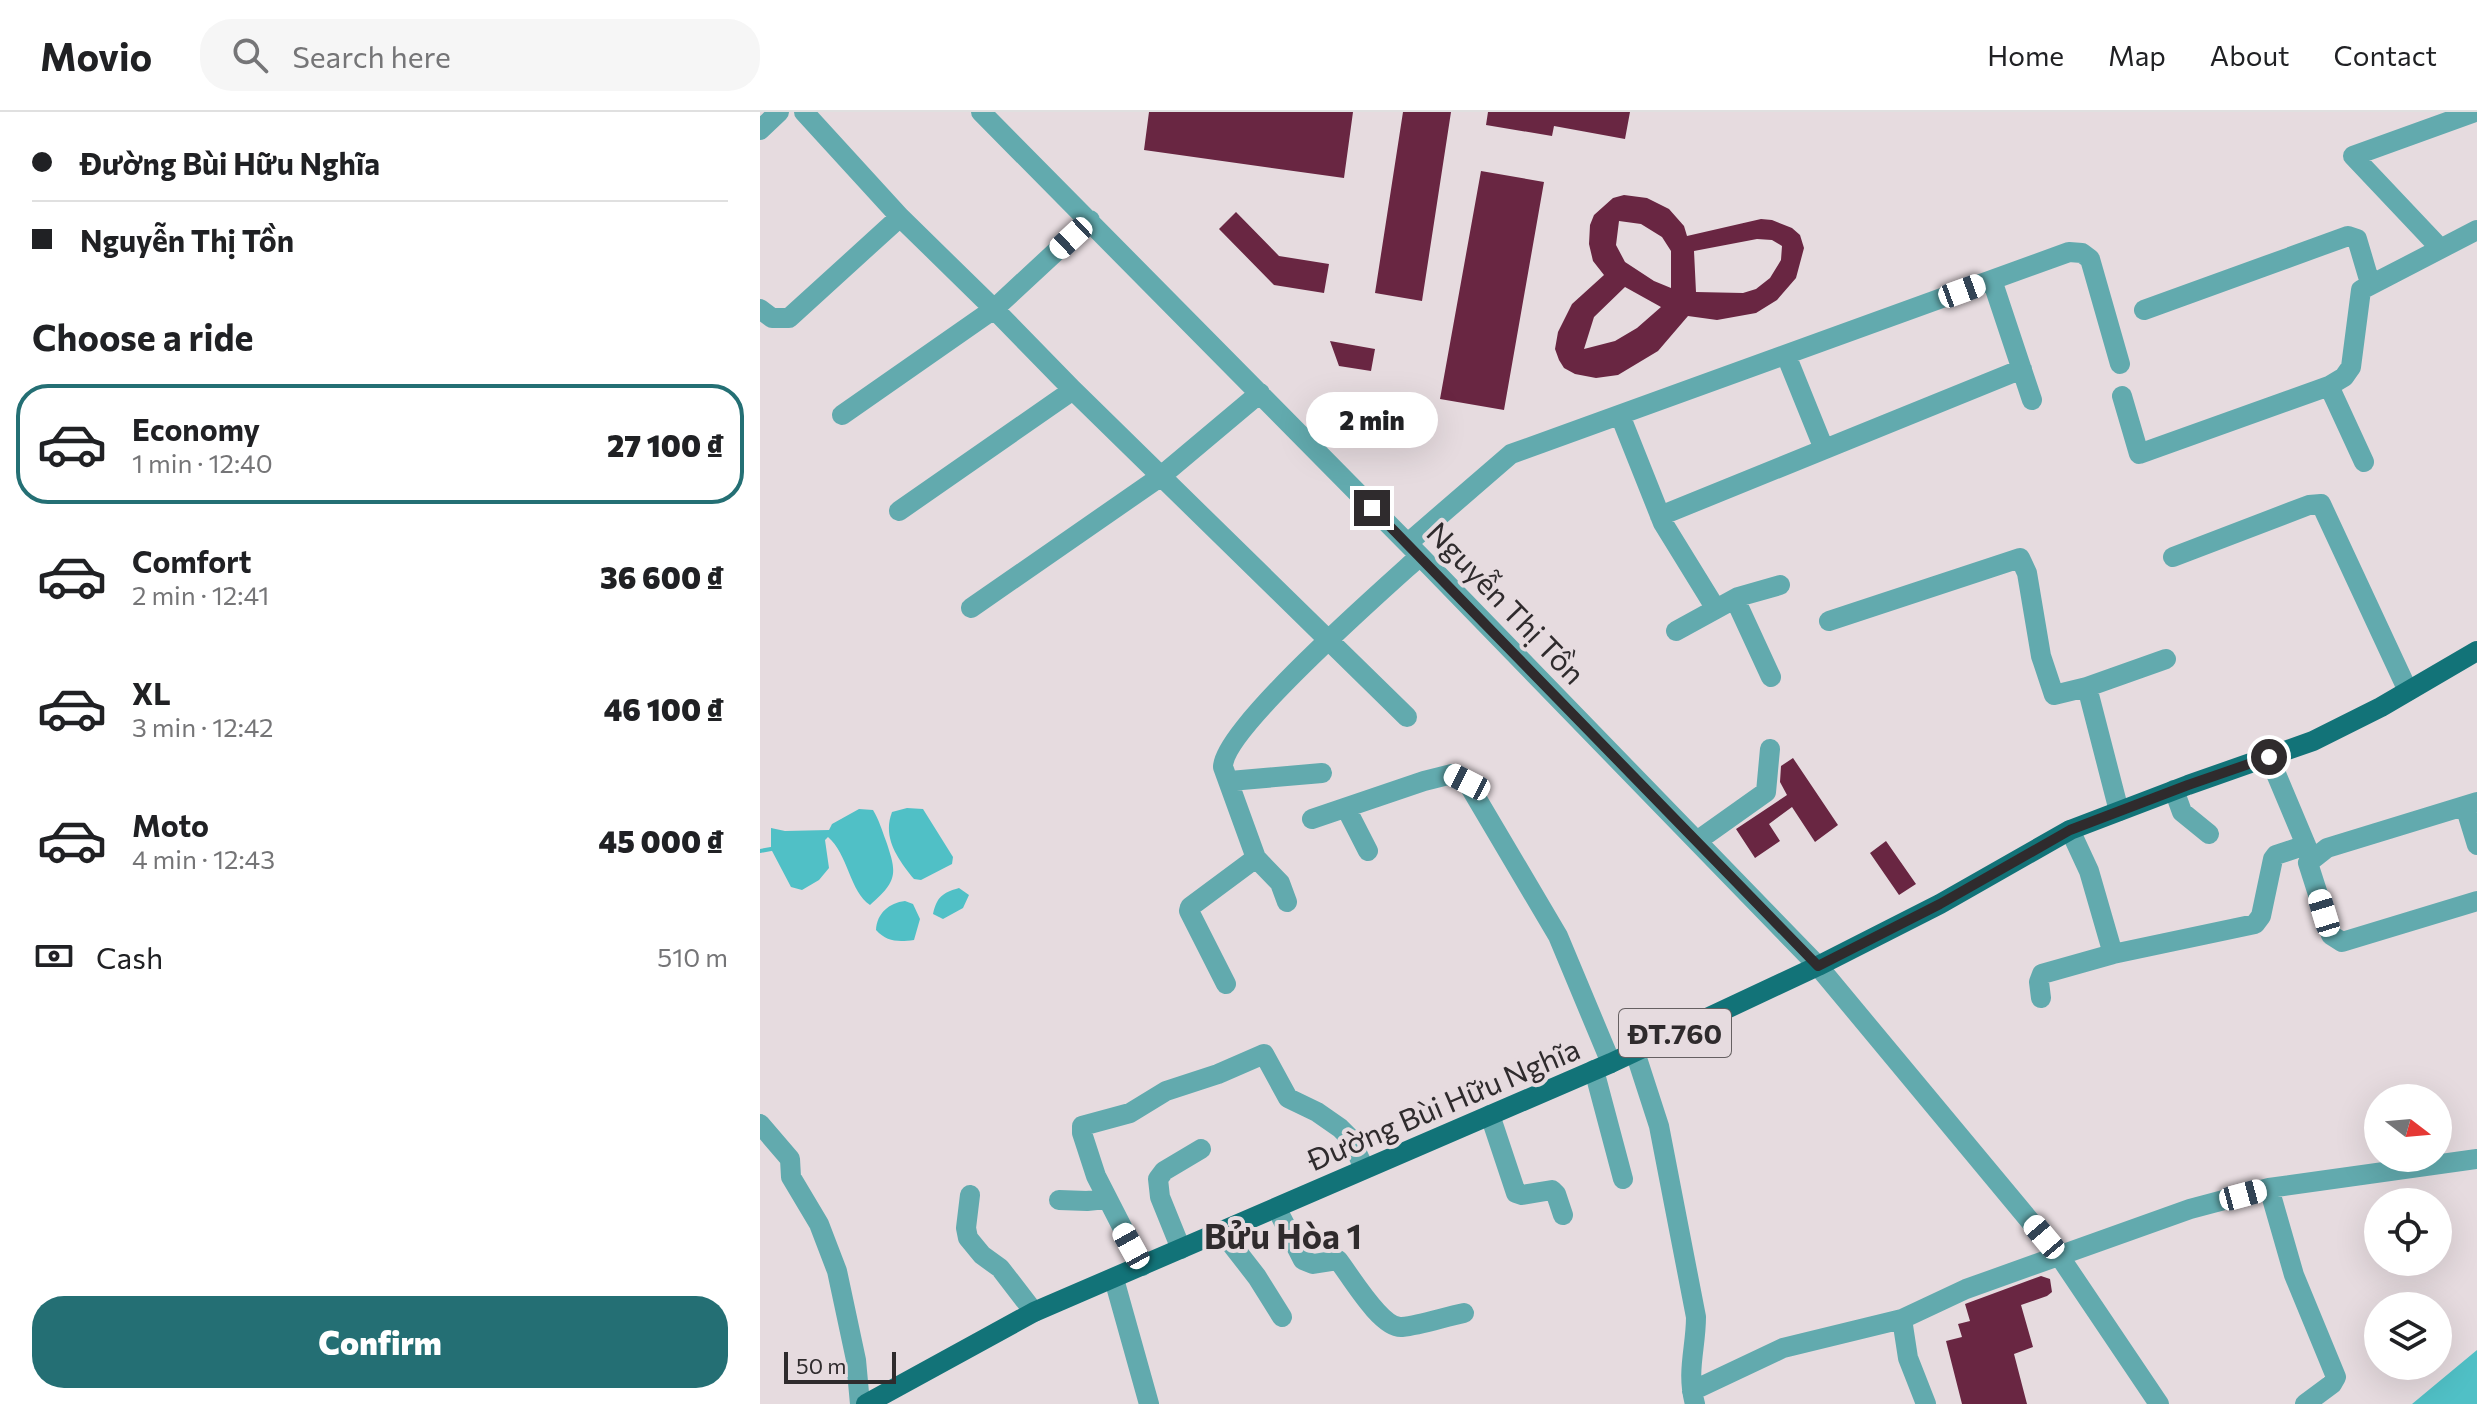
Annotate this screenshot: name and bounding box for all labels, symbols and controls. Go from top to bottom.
search box [200,19,760,91]
text: Movio [40,32,152,79]
icon: search [228,33,272,77]
text: Search here [292,37,451,74]
text: Home [1987,38,2064,72]
text: Map [2108,38,2166,72]
text: About [2210,38,2290,72]
text: Contact [2334,38,2437,72]
text: Đường Bùi Hữu Nghĩa [80,144,380,181]
car [1045,213,1097,263]
text: Nguyễn Thị Tồn [80,221,294,258]
car [1935,272,1989,310]
text: Choose a ride [32,314,253,358]
callout: 2 min [1306,392,1438,448]
text: 2 min [1339,404,1405,435]
icon: car [36,408,108,480]
text: Economy [132,410,260,447]
text: 27 100 ₫ [607,426,724,463]
text: 1 min · 12:40 [132,447,273,478]
route end [1354,490,1390,526]
street label: Nguyễn Thị Tồn [1420,513,1594,691]
icon: car [36,540,108,612]
text: Comfort [132,542,251,579]
text: 36 600 ₫ [600,558,724,595]
text: 2 min · 12:41 [132,579,269,610]
icon: car [36,672,108,744]
text: XL [132,674,171,711]
text: 46 100 ₫ [604,690,724,727]
text: 3 min · 12:42 [132,711,273,742]
route start [2251,739,2287,775]
car [1440,760,1494,804]
icon: car [36,804,108,876]
text: Moto [132,806,209,843]
text: 45 000 ₫ [599,822,724,859]
text: 4 min · 12:43 [132,843,275,874]
car [2306,887,2342,939]
icon: cash [32,934,76,978]
text: Cash [96,938,163,975]
text: 510 m [657,941,728,972]
road number: ĐT.760 [1619,1009,1731,1057]
street label: Đường Bùi Hữu Nghĩa [1300,1029,1585,1178]
north arrow [2364,1084,2452,1172]
map controls [2364,1084,2452,1380]
car [2217,1177,2269,1213]
button: locate [2364,1188,2452,1276]
car [2019,1211,2069,1263]
district label: Bửu Hòa 1 [1204,1214,1362,1256]
car [1109,1219,1153,1273]
button: layers [2364,1292,2452,1380]
button: Confirm [32,1296,728,1388]
scale bar [784,1348,896,1384]
text: 50 m [796,1352,846,1379]

